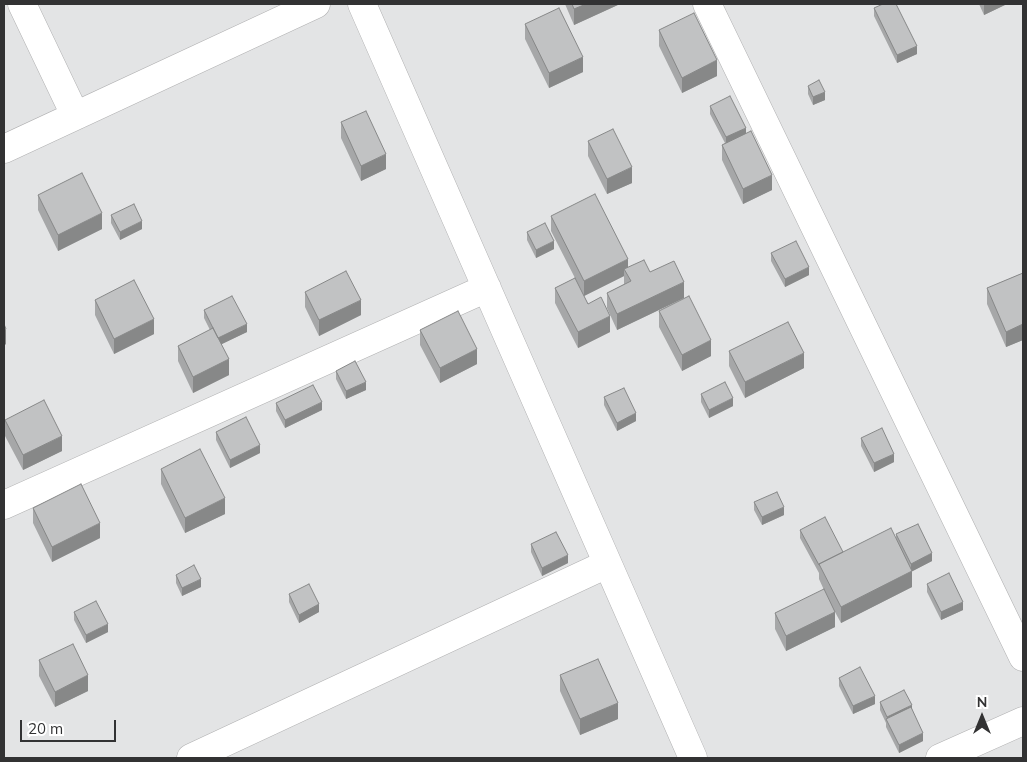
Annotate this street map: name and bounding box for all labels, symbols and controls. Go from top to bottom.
north arrow [957,692,1007,742]
text: N [977,693,987,711]
scale bar [22,710,119,742]
text: 20 m [28,719,63,738]

